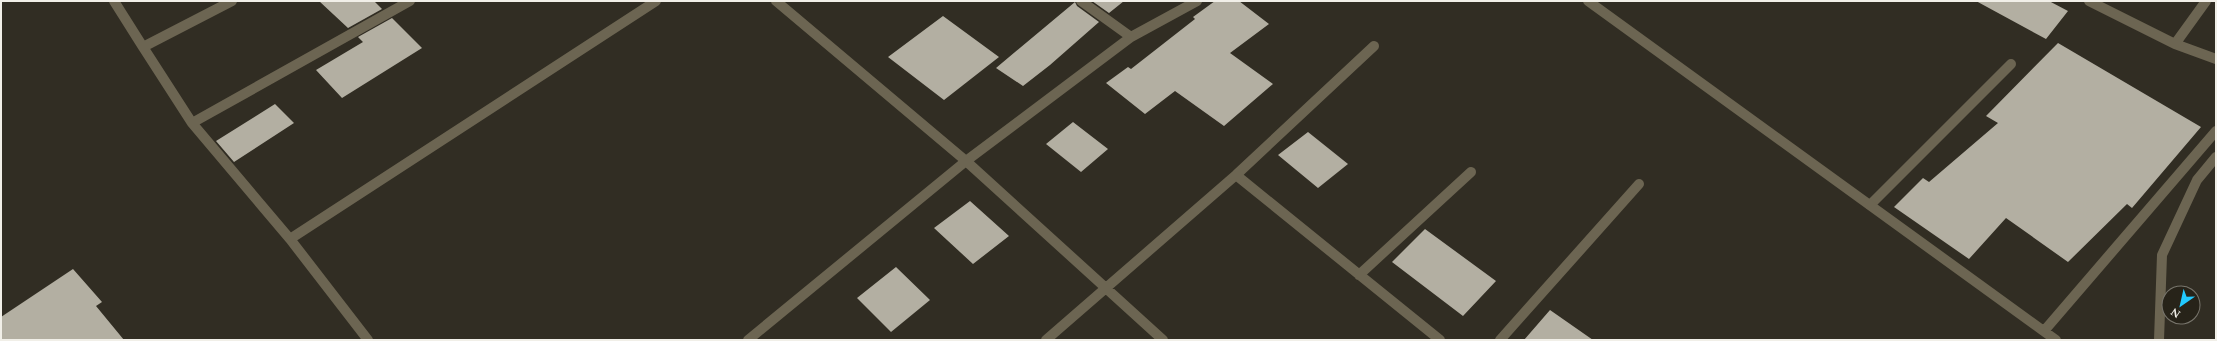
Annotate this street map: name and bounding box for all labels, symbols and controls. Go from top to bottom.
north arrow [2161,285,2201,325]
text: N [2167,303,2184,322]

